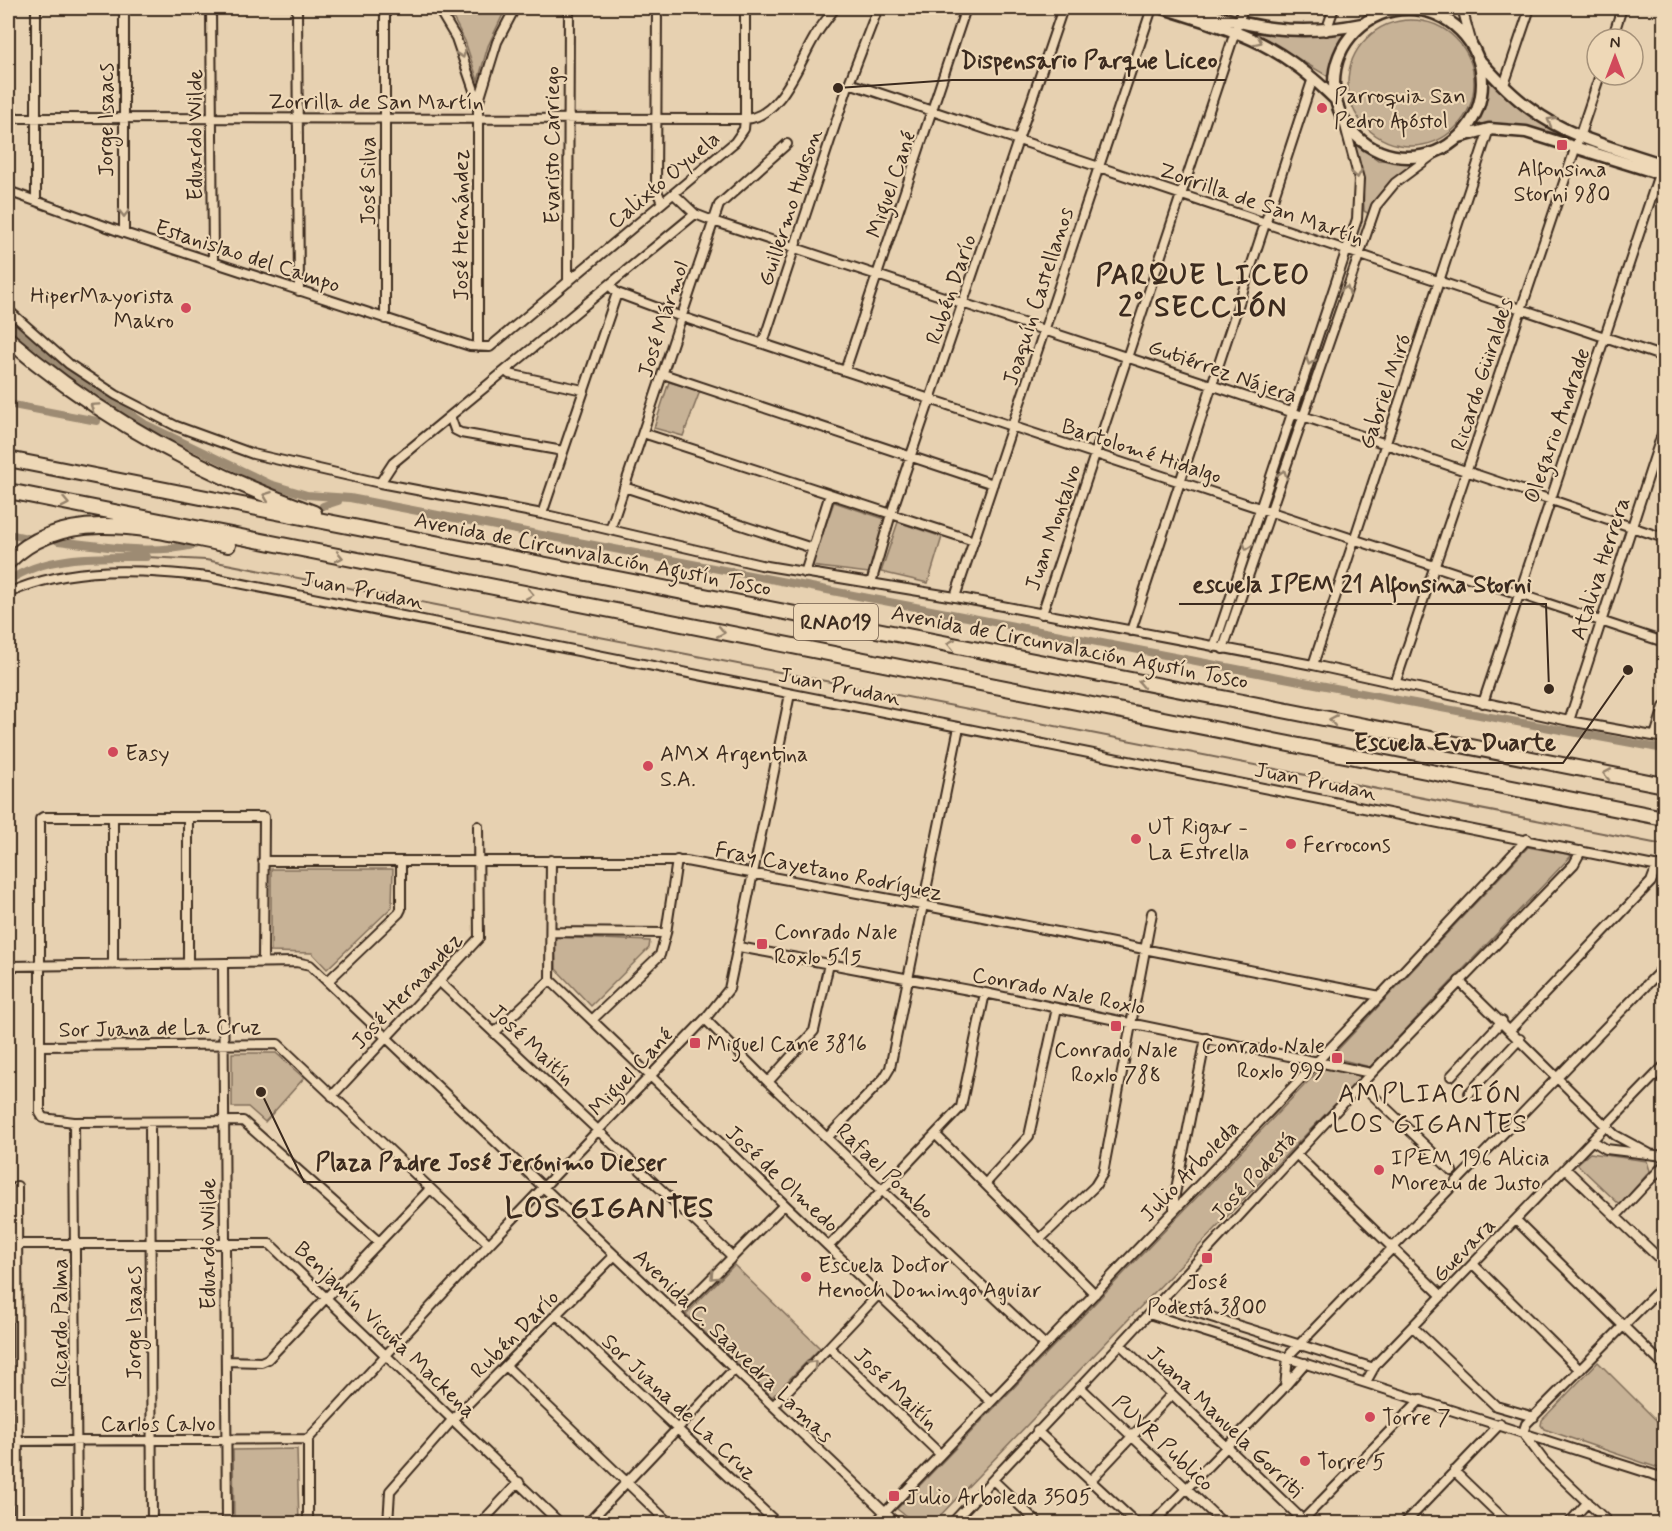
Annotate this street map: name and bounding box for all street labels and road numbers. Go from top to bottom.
street label: Jorge Isaacs [93,63,124,177]
street label: Evaristo Carriego [539,66,568,224]
street label: Eduardo Wilde [182,69,210,201]
street label: Zorrilla de San Martín [268,89,484,117]
street label: Calixto Oyuela [602,125,726,236]
street label: Guillermo Hudson [752,125,830,290]
street label: Miguel Cané [861,127,926,243]
street label: José Silva [355,136,383,226]
street label: José Hernández [448,149,476,301]
street label: Zorrilla de San Martín [1155,157,1368,253]
street label: Joaquín Castellanos [997,204,1081,389]
street label: Estanislao del Campo [151,214,344,300]
street label: Rubén Darío [920,231,984,348]
street label: José Mármol [632,258,696,381]
street label: Ricardo Güiraldes [1445,294,1521,455]
street label: Gabriel Miró [1353,330,1419,453]
street label: Gutiérrez Nájera [1144,333,1301,411]
street label: Olegario Andrade [1518,344,1600,508]
street label: Bartolomé Hidalgo [1057,413,1225,492]
street label: Juan Montalvo [1019,461,1089,595]
street label: Ataliva Herrera [1565,493,1637,644]
street label: Avenida de Circunvalación Agustín Tosco [411,507,774,606]
street label: Juan Prudan [299,565,426,617]
street label: Avenida de Circunvalación Agustín Tosco [888,600,1251,699]
road number: RNA019 [794,604,878,640]
street label: Juan Prudan [776,661,903,713]
street label: Juan Prudan [1252,756,1379,808]
street label: Fray Cayetano Rodríguez [712,836,945,909]
street label: José Hernandez [346,927,469,1056]
street label: Conrado Nale Roxlo [970,961,1148,1023]
street label: José Maitín [483,998,581,1092]
street label: Sor Juana de La Cruz [58,1013,262,1045]
street label: Miguel Cané [583,1022,682,1125]
street label: Julio Arboleda [1135,1114,1246,1228]
street label: Rafael Pombo [829,1117,940,1226]
street label: José de Olmedo [719,1120,844,1239]
street label: José Podestá [1206,1125,1303,1227]
street label: Eduardo Wilde [195,1178,223,1310]
street label: Guevara [1427,1212,1502,1289]
street label: Benjamín Vicuña Mackena [287,1236,482,1425]
street label: Avenida C. Saavedra Lamas [626,1243,839,1450]
street label: Ricardo Palma [47,1258,75,1388]
street label: Jorge Isaacs [121,1266,152,1380]
street label: Rubén Darío [465,1284,566,1385]
street label: Sor Juana de La Cruz [595,1328,762,1487]
street label: Juana Manuela Gorriti [1140,1340,1309,1504]
street label: José Maitín [847,1342,944,1437]
street label: PUVR Publico [1106,1389,1220,1498]
street label: Carlos Calvo [100,1411,216,1439]

